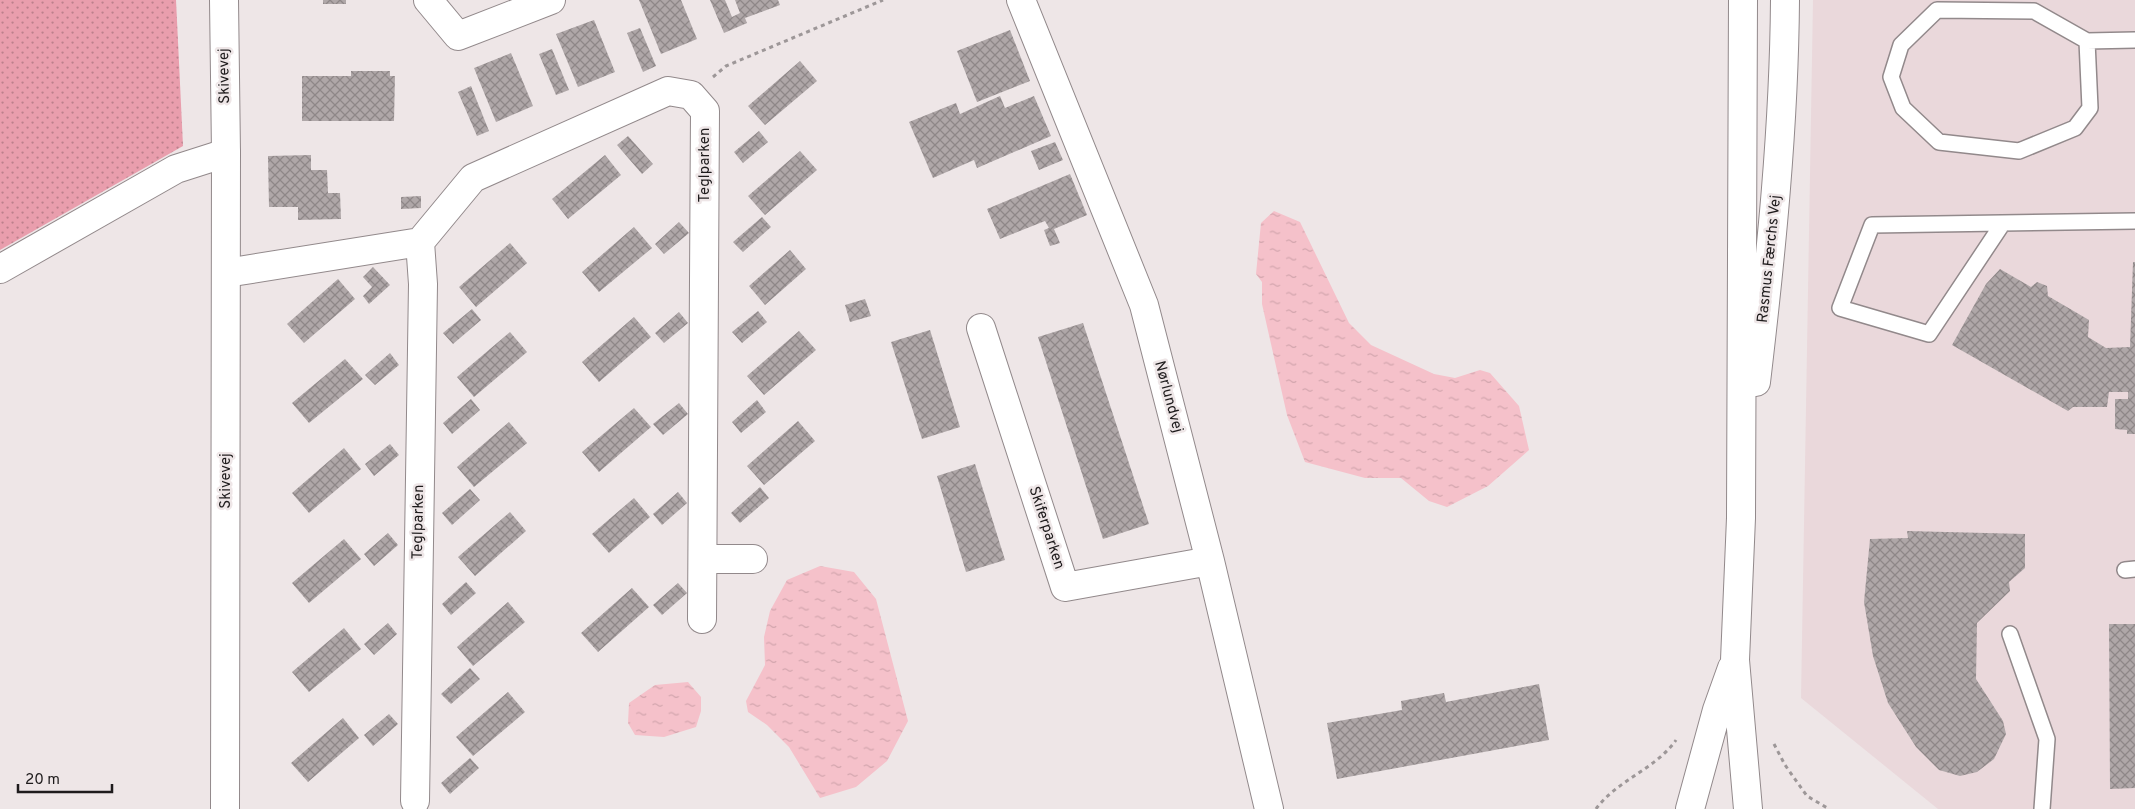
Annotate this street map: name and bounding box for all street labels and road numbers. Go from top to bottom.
street label: Skivevej [215,48,235,104]
street label: Teglparken [696,128,715,202]
street label: Rasmus Færchs Vej [1754,194,1786,324]
street label: Nørlundvej [1149,359,1187,435]
street label: Skivevej [217,453,236,509]
street label: Teglparken [409,484,429,560]
street label: Skiferparken [1024,484,1068,572]

